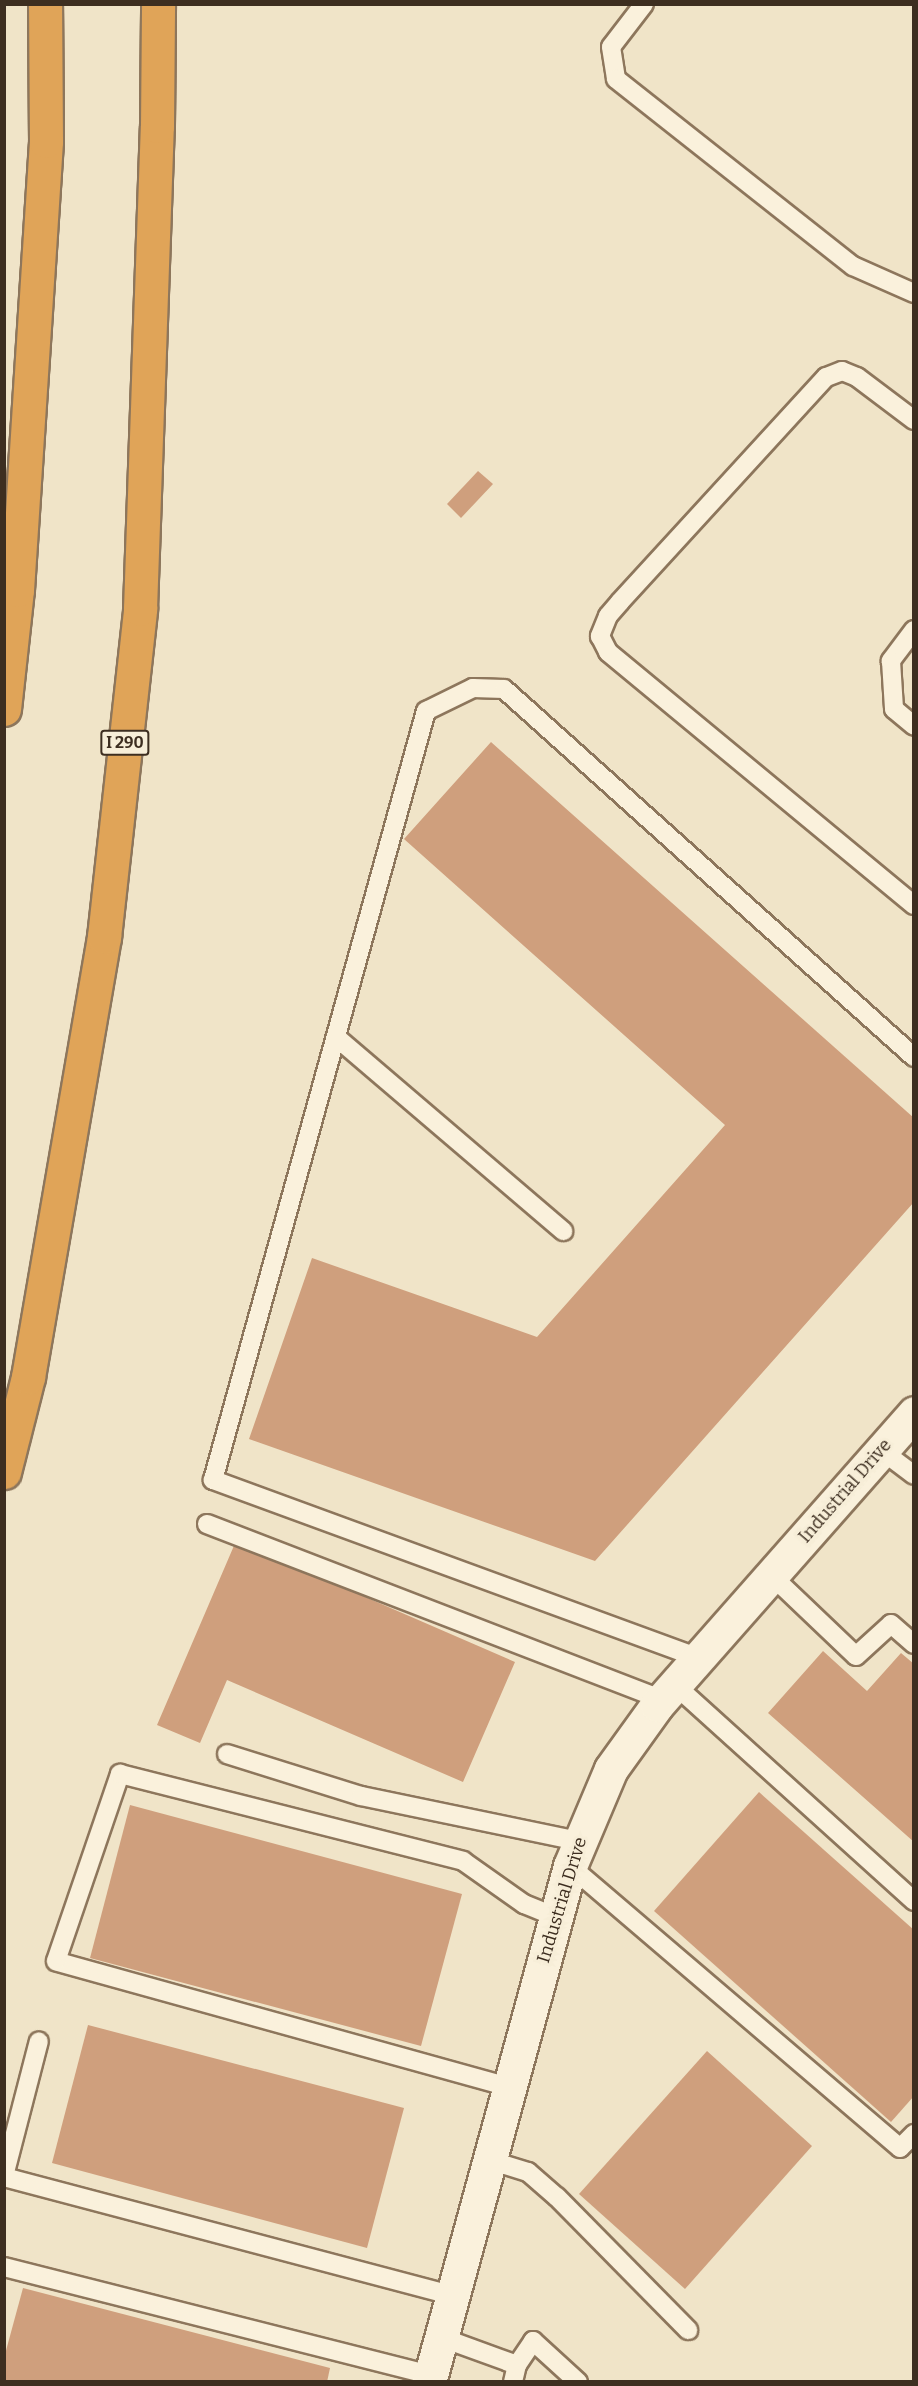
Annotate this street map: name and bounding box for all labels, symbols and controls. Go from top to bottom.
road number: I 290 [100,730,150,756]
street label: Industrial Drive [794,1435,896,1547]
street label: Industrial Drive [533,1834,591,1966]

